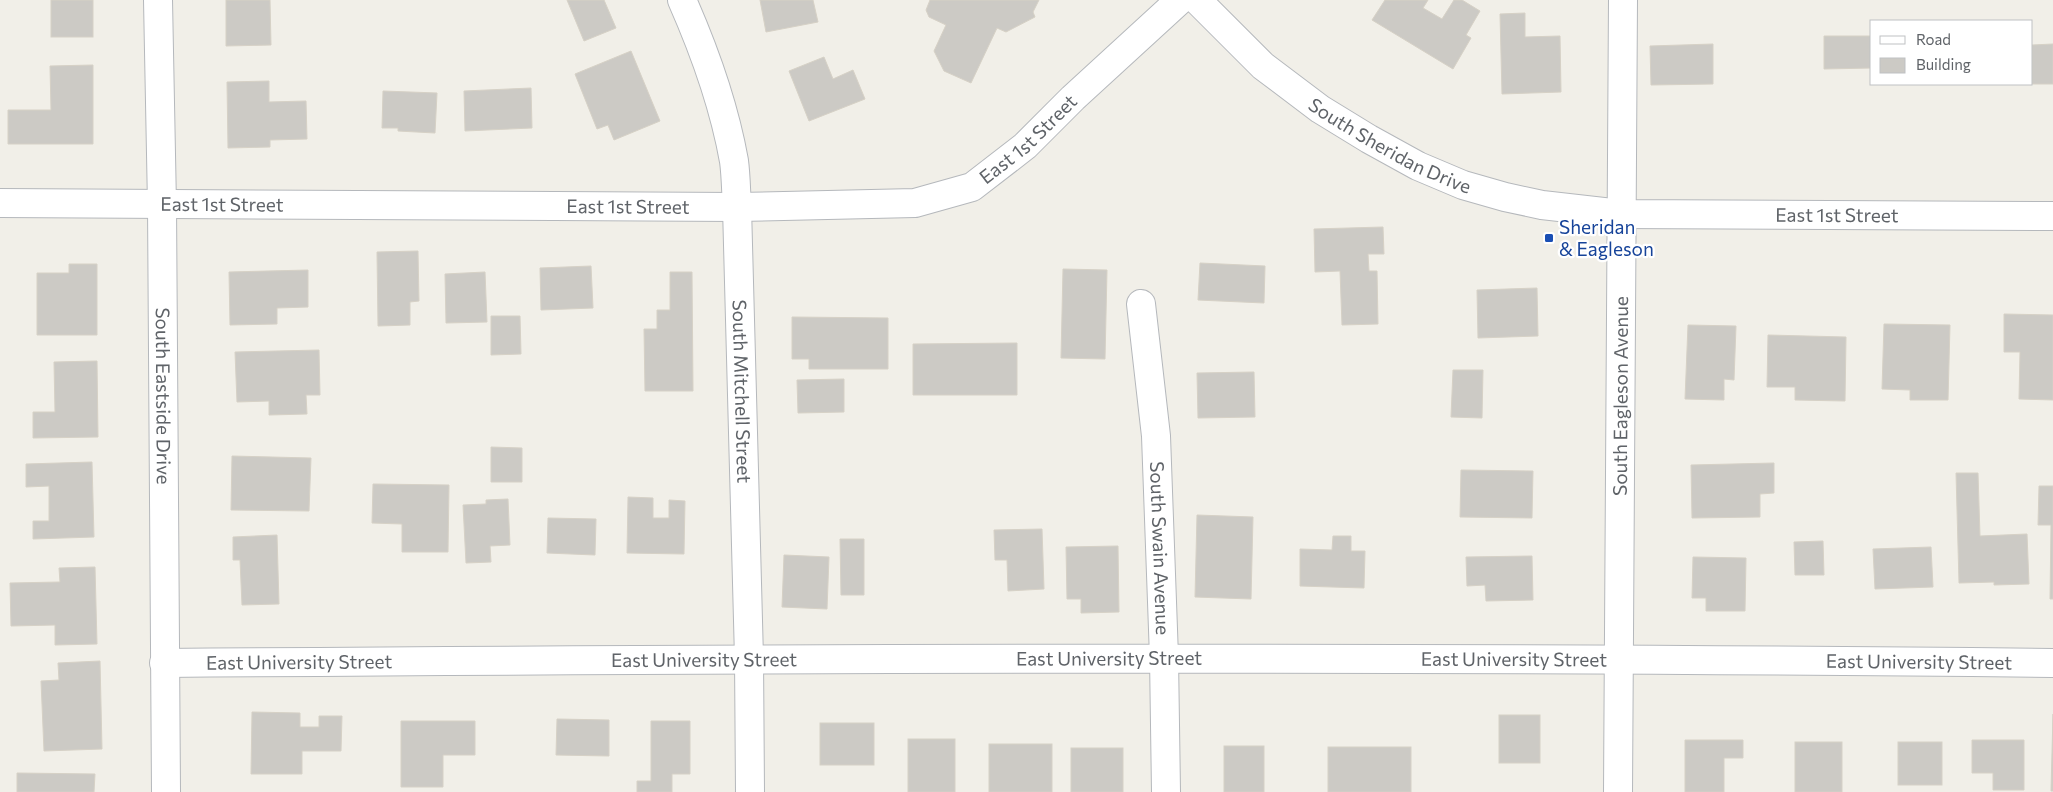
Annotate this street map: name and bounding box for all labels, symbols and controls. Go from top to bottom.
legend [1870,20,2033,85]
text: Road [1916,30,1951,48]
text: Building [1916,55,1971,73]
street label: East 1st Street [974,89,1081,188]
street label: South Sheridan Drive [1304,93,1474,198]
street label: East 1st Street [160,192,284,216]
street label: East 1st Street [566,194,690,218]
street label: East 1st Street [1775,203,1899,226]
place label: Sheridan & Eagleson [1559,215,1654,260]
marker: Sheridan & Eagleson [1543,232,1555,244]
street label: South Eagleson Avenue [1608,296,1632,496]
street label: South Mitchell Street [728,299,756,484]
street label: South Eastside Drive [152,307,176,485]
street label: South Swain Avenue [1146,461,1175,635]
street label: East University Street [1016,646,1202,670]
street label: East University Street [611,647,797,671]
street label: East University Street [1421,647,1607,670]
street label: East University Street [206,649,392,674]
street label: East University Street [1826,649,2012,674]

